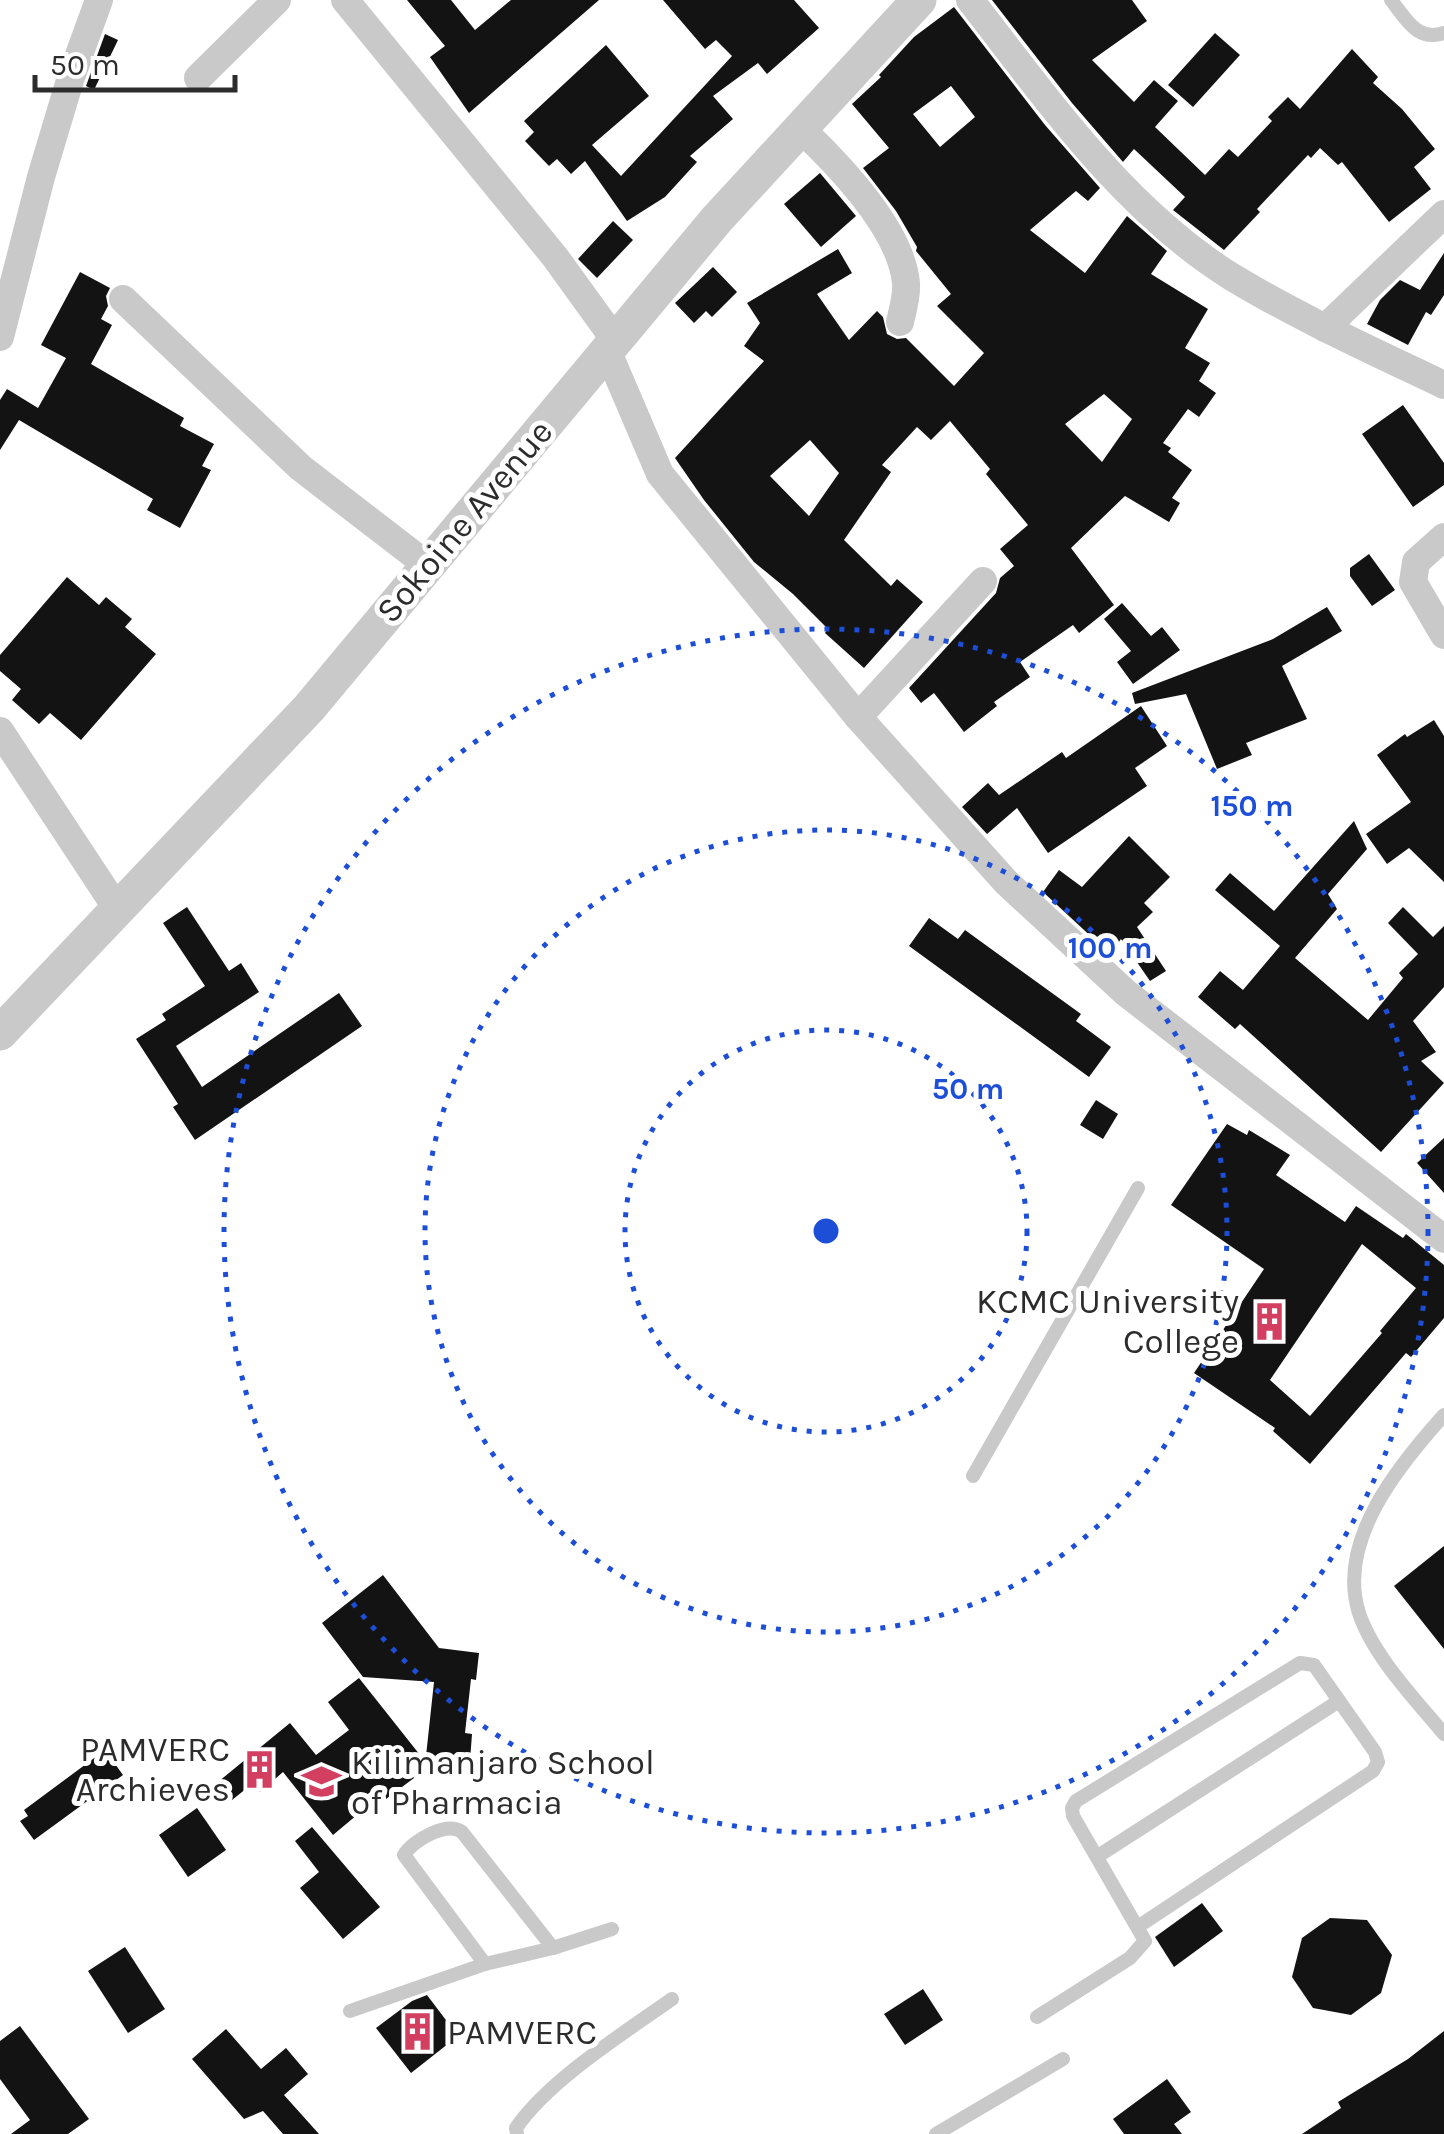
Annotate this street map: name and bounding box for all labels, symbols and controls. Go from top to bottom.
scale bar [35,30,235,92]
text: 50 m [50,47,120,83]
street label: Sokoine Avenue [368,412,561,631]
text: 150 m [1210,788,1294,824]
text: 100 m [1068,930,1152,966]
text: 50 m [932,1071,1004,1107]
centre of rings [808,1213,844,1249]
place label: KCMC University College [976,1281,1239,1362]
building icon: KCMC University College [1248,1300,1290,1342]
place label: PAMVERC Archieves [76,1729,230,1810]
place label: Kilimanjaro School of Pharmacia [351,1742,655,1823]
building icon: PAMVERC Archieves [239,1748,281,1790]
school or university icon: Kilimanjaro School of Pharmacia [300,1761,342,1803]
building icon: PAMVERC [396,2011,438,2053]
place label: PAMVERC [447,2012,597,2053]

